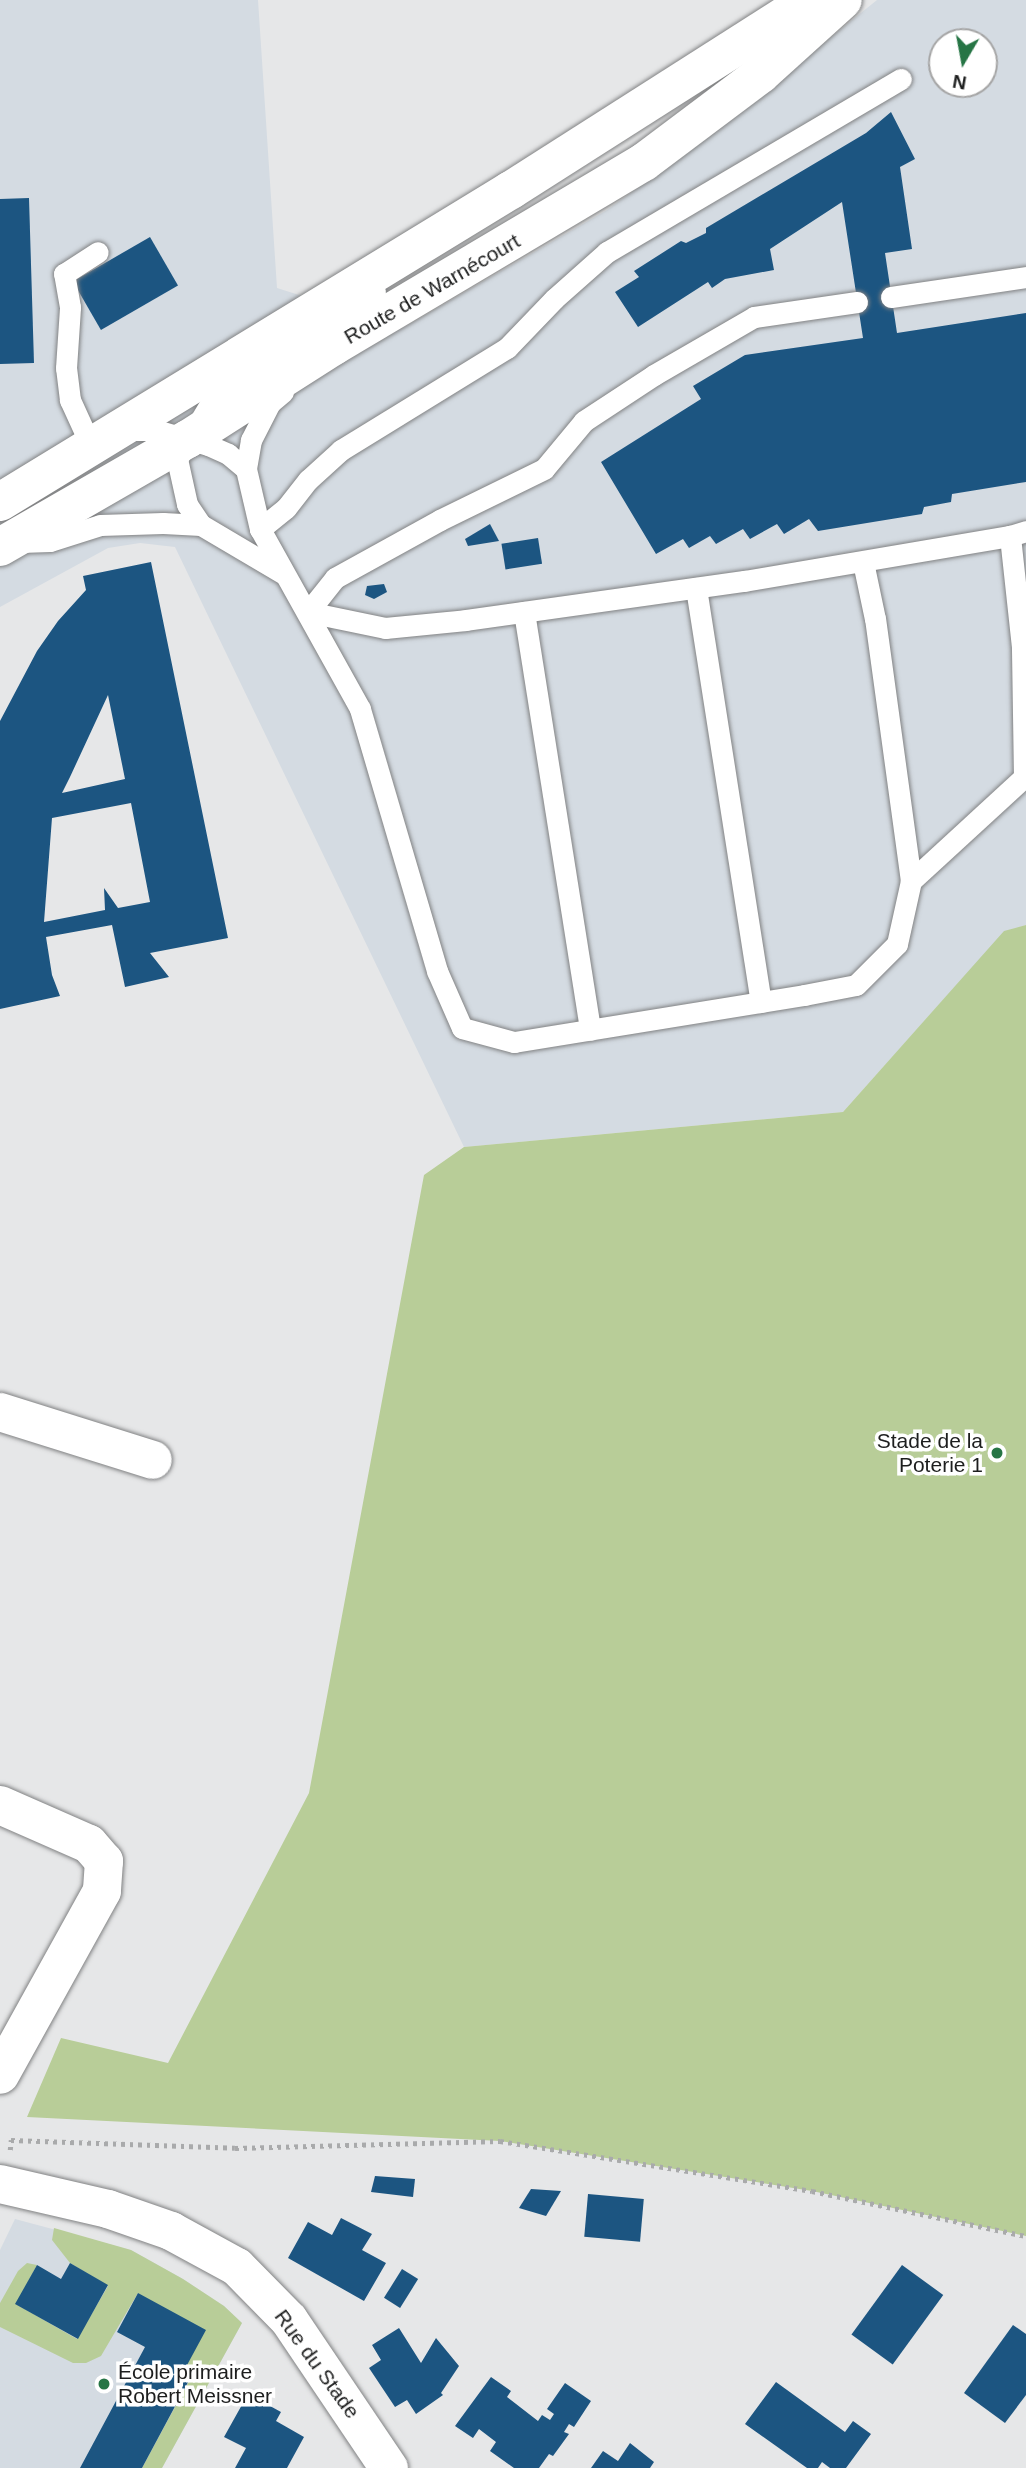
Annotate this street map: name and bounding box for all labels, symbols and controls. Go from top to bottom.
north arrow [928,28,998,98]
text: N [951,71,968,94]
street label: Route de Warnécourt [340,228,524,350]
place label: Stade de la Poterie 1 [877,1428,983,1478]
marker: Stade de la Poterie 1 [989,1445,1005,1461]
street label: Rue du Stade [269,2305,365,2423]
place label: École primaire Robert Meissner [118,2359,272,2409]
marker: École primaire Robert Meissner [96,2376,112,2392]

